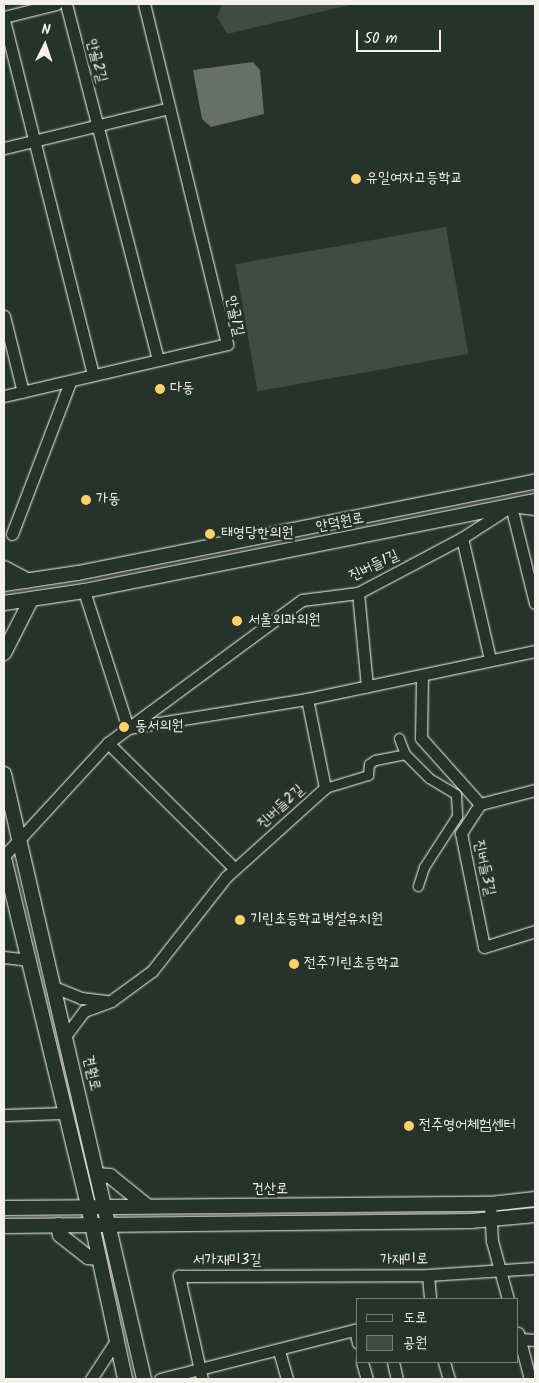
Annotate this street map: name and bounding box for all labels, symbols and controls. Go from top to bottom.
text: N [41,19,51,41]
north arrow [20,20,70,70]
scale bar [359,20,444,52]
text: 50 m [364,27,398,51]
street label: 안골2길 [81,37,111,85]
place label: 유일여자고등학교 [366,170,463,188]
marker: 유일여자고등학교 [350,173,362,185]
street label: 안골1길 [221,294,247,338]
place label: 다동 [170,380,194,398]
marker: 다동 [154,383,166,395]
place label: 가동 [96,491,120,509]
marker: 가동 [80,494,92,506]
street label: 안덕원로 [315,510,365,536]
place label: 태영당한의원 [221,525,293,543]
marker: 태영당한의원 [203,527,217,541]
street label: 진버들1길 [346,547,402,585]
place label: 서울외과의원 [248,612,320,630]
marker: 서울외과의원 [230,614,244,628]
place label: 동서의원 [135,718,183,736]
marker: 동서의원 [117,720,131,734]
street label: 진버들2길 [254,781,308,833]
street label: 진버들3길 [469,838,499,898]
place label: 기린초등학교병설유치원 [250,911,383,929]
marker: 기린초등학교병설유치원 [234,914,246,926]
place label: 전주기린초등학교 [304,955,401,973]
marker: 전주기린초등학교 [288,958,300,970]
street label: 견훤로 [78,1053,104,1093]
place label: 전주영어체험센터 [419,1117,516,1135]
marker: 전주영어체험센터 [403,1120,415,1132]
street label: 건산로 [252,1181,288,1199]
street label: 가재미로 [380,1251,428,1269]
street label: 서가재미3길 [193,1252,261,1270]
legend [356,1298,519,1363]
text: 도로 [403,1306,427,1330]
text: 공원 [403,1331,427,1355]

